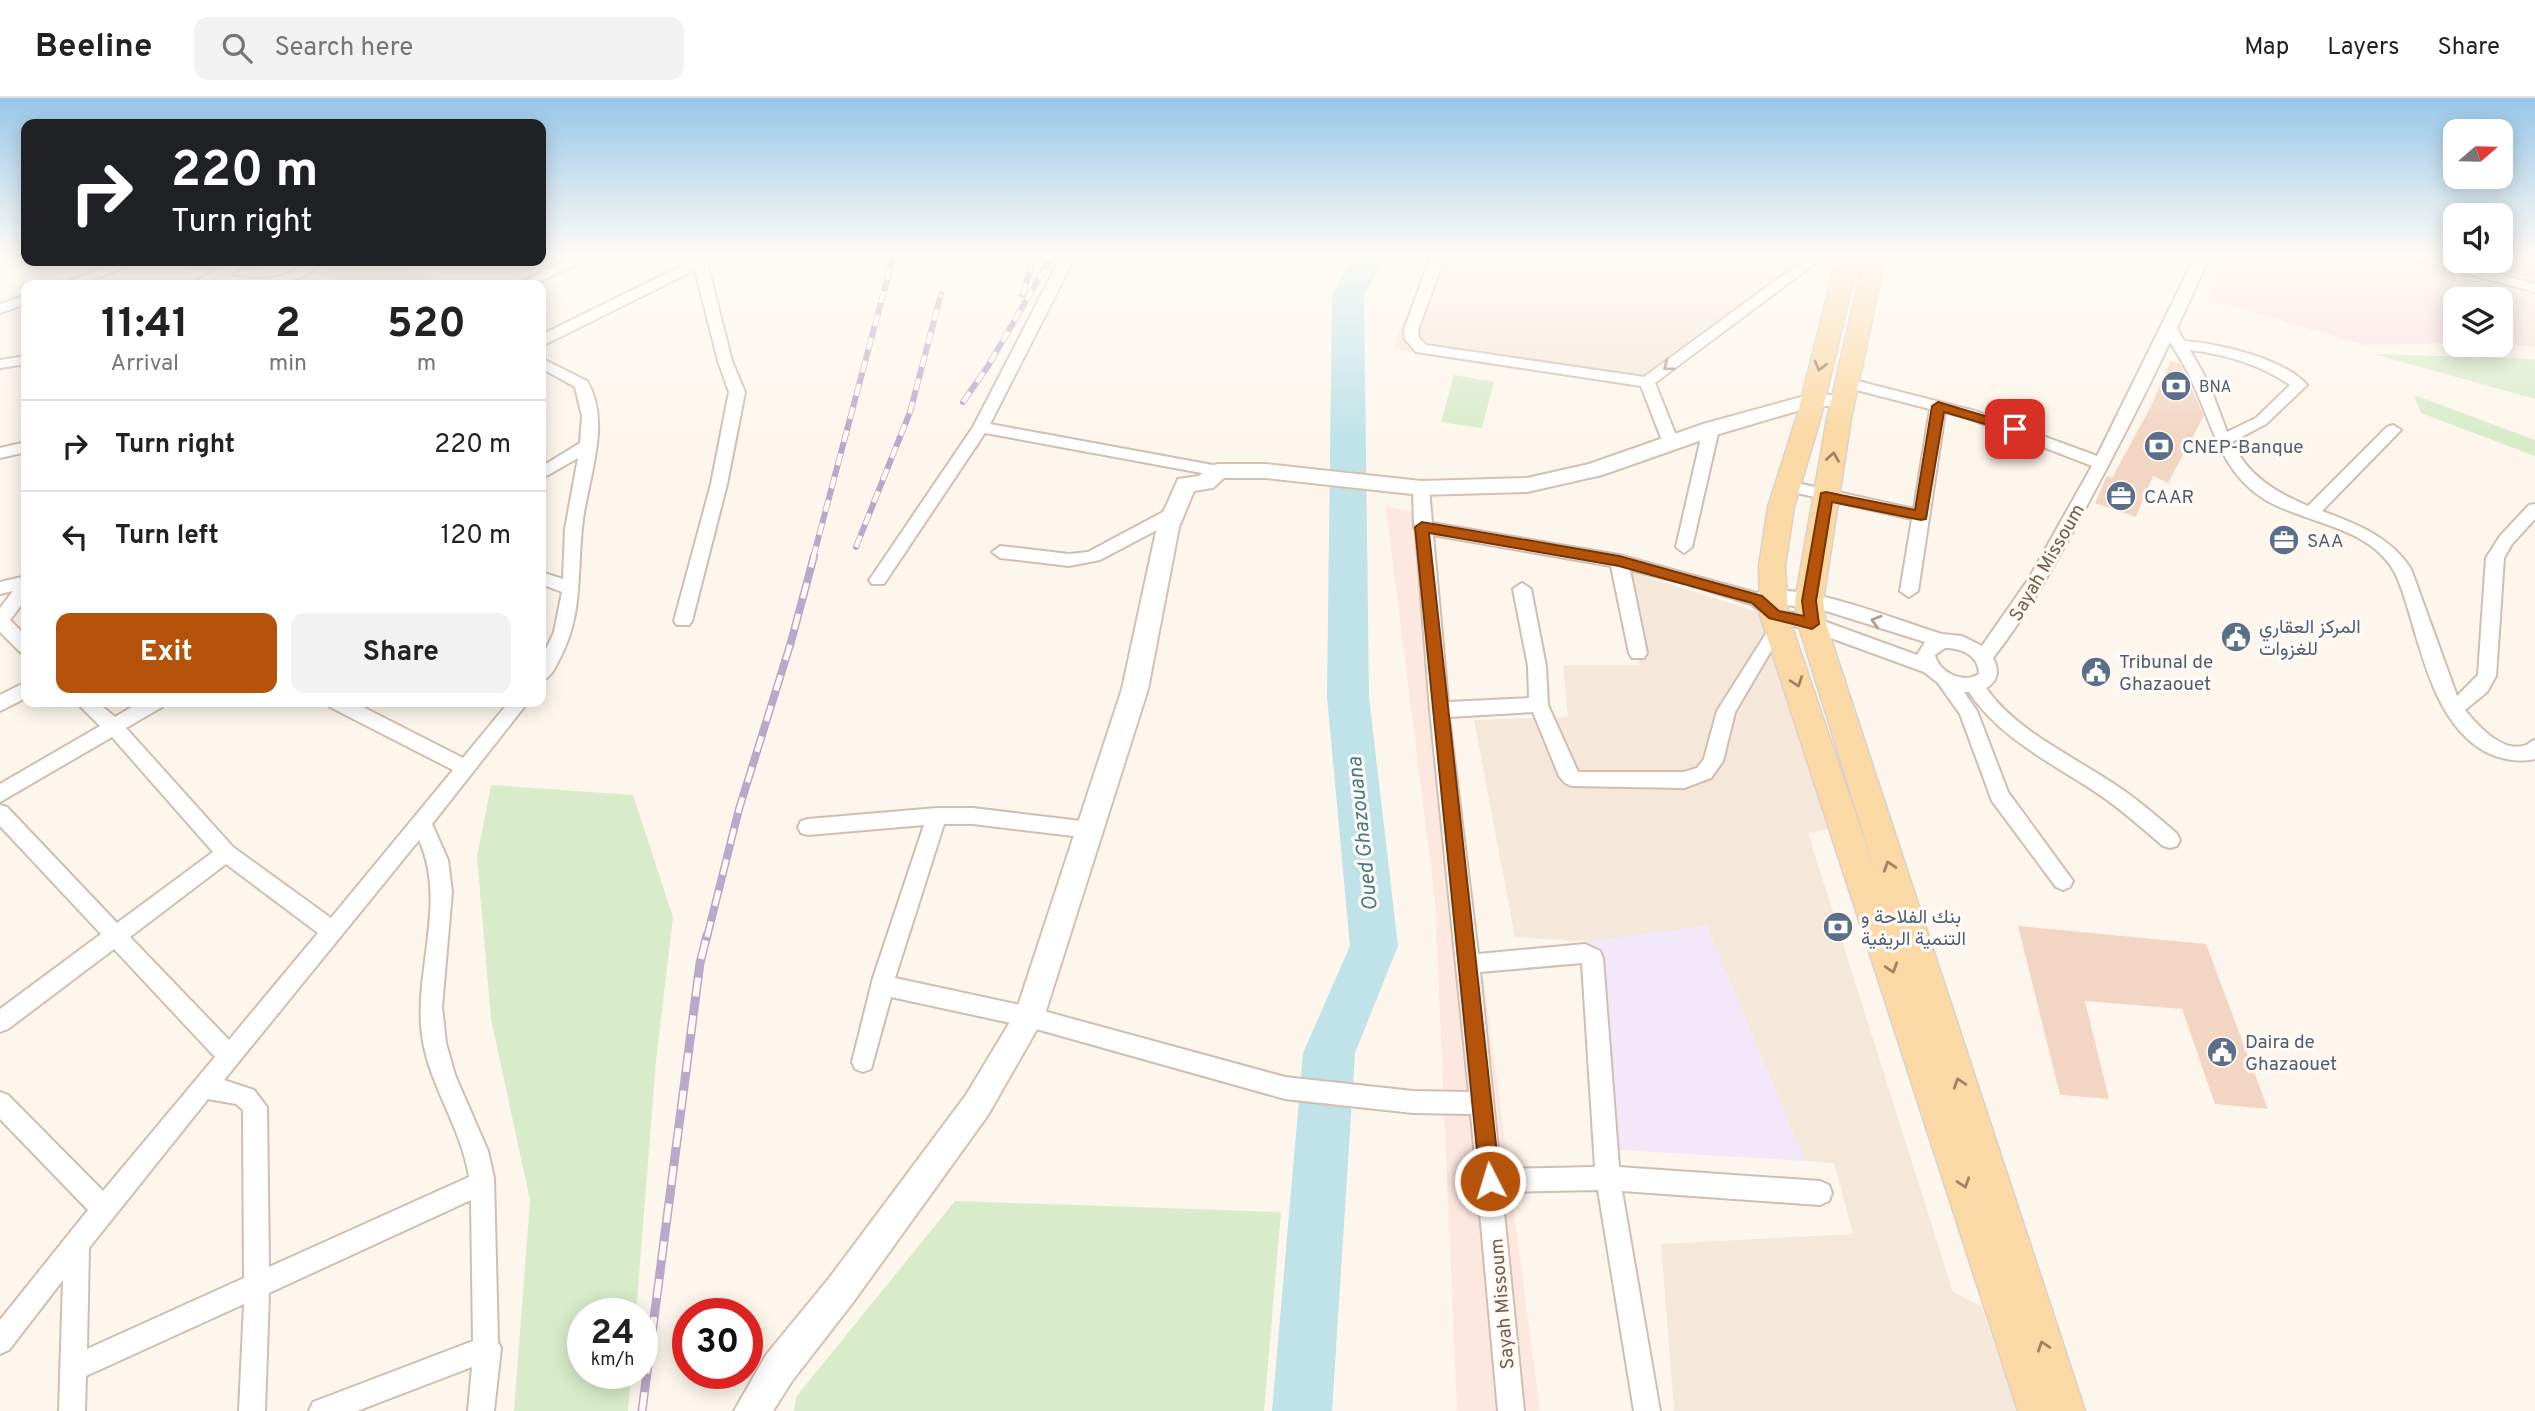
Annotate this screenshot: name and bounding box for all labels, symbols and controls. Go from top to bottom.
search box [194,17,684,80]
text: Beeline [35,27,152,69]
icon: search [218,29,256,67]
text: Search here [274,32,413,65]
text: Map [2244,33,2289,63]
text: Layers [2327,33,2399,63]
text: Share [2437,33,2500,63]
north arrow [2443,119,2513,189]
map controls [2443,119,2513,357]
text: 220 m [171,142,318,204]
icon: right [56,147,147,238]
text: Turn right [171,203,313,243]
button: sound [2443,203,2513,273]
button: layers [2443,287,2513,357]
text: 11:41 [101,299,189,352]
text: 2 [275,299,301,352]
text: 520 [387,299,466,352]
text: Arrival [111,350,179,379]
text: min [269,350,307,379]
text: m [417,350,436,379]
one-way arrow [1664,358,1676,371]
one-way arrow [1814,360,1828,372]
bank icon: BNA [2159,369,2193,403]
place label: BNA [2199,378,2231,398]
pin [1985,399,2045,459]
icon: arrive [1996,410,2034,448]
icon: right [56,427,94,465]
text: Turn right [115,429,235,462]
text: 220 m [434,429,511,462]
bank icon: CNEP-Banque [2142,429,2176,463]
place label: CNEP-Banque [2182,436,2303,460]
one-way arrow [1825,451,1840,463]
office icon: CAAR [2104,479,2138,513]
place label: CAAR [2144,486,2194,510]
street label: Sayah Missoum [2004,500,2091,626]
icon: left [56,518,94,556]
text: Turn left [115,520,219,553]
text: 120 m [441,520,511,553]
office icon: SAA [2267,523,2301,557]
place label: SAA [2307,530,2344,554]
button: Exit [56,613,277,693]
button: Share [291,613,511,693]
one-way arrow [1871,615,1883,630]
place label: المركز العقاري للغزوات [2259,616,2361,662]
public building icon: المركز العقاري للغزوات [2219,620,2253,654]
place label: Tribunal de Ghazaouet [2119,651,2213,697]
public building icon: Tribunal de Ghazaouet [2079,655,2113,689]
one-way arrow [1789,675,1803,687]
water label: Oued Ghazouana [1342,755,1385,912]
one-way arrow [1883,860,1898,872]
place label: بنك الفلاحة و التنمية الريفية [1861,906,1966,952]
bank icon: بنك الفلاحة و التنمية الريفية [1821,910,1855,944]
one-way arrow [1884,961,1898,973]
place label: Daira de Ghazaouet [2245,1031,2337,1077]
public building icon: Daira de Ghazaouet [2205,1035,2239,1069]
one-way arrow [1952,1077,1967,1089]
position arrow [1453,1144,1527,1218]
one-way arrow [1955,1177,1970,1189]
street label: Sayah Missoum [1485,1237,1521,1370]
speed limit sign: 30 [672,1298,763,1389]
text: 24 [591,1312,634,1356]
one-way arrow [2037,1340,2051,1353]
text: km/h [591,1349,634,1372]

